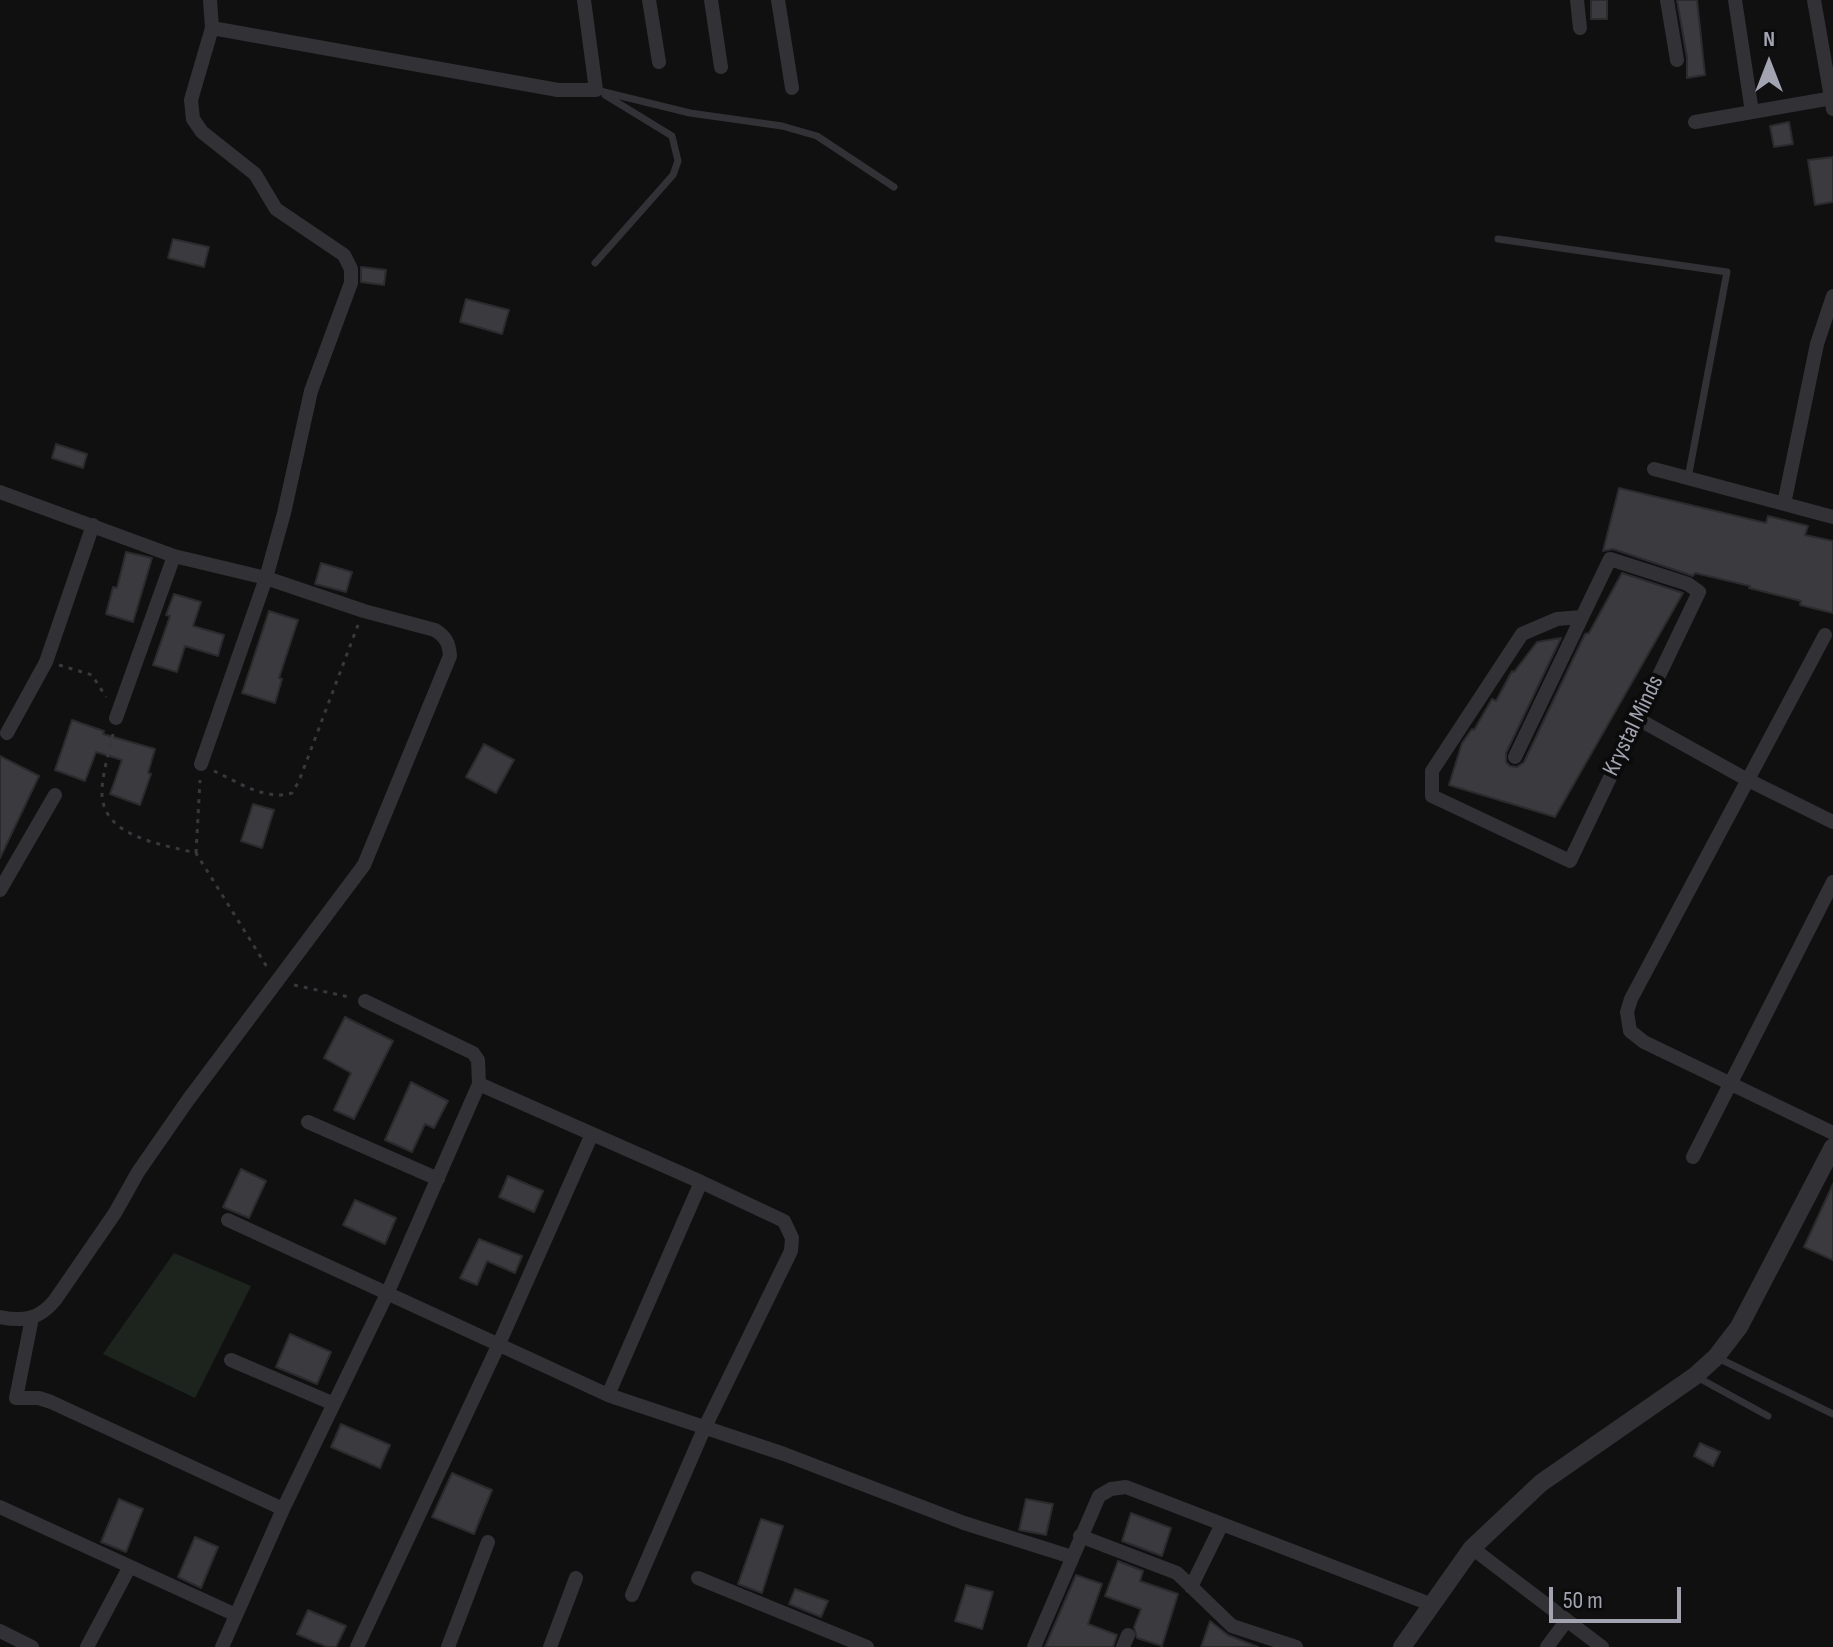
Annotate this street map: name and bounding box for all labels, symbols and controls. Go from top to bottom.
north arrow [1729,24,1809,104]
text: N [1763,26,1775,53]
street label: Krystal Minds [1597,671,1671,781]
scale bar [1553,1571,1685,1621]
text: 50 m [1563,1586,1603,1615]

